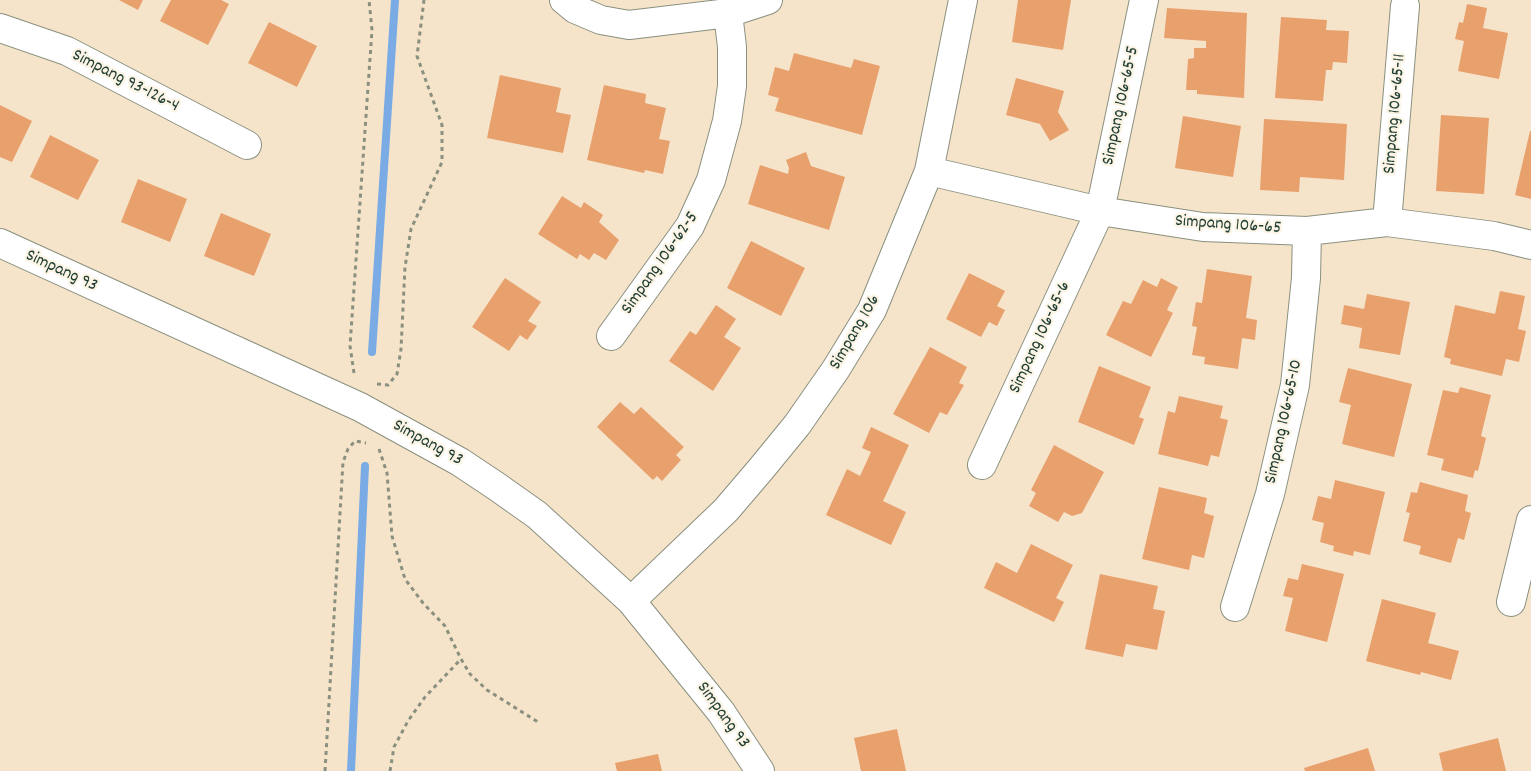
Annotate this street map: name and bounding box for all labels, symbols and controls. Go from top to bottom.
street label: Simpang 106-65-5 [1099,45,1145,167]
street label: Simpang 93-126-4 [68,46,182,118]
street label: Simpang 106-65-11 [1380,53,1412,175]
street label: Simpang 106-62-5 [618,208,704,320]
street label: Simpang 106-65 [1174,212,1282,240]
street label: Simpang 93 [22,246,100,298]
street label: Simpang 106-65-6 [1006,278,1076,398]
street label: Simpang 106 [826,292,886,374]
street label: Simpang 106-65-10 [1261,358,1309,486]
street label: Simpang 93 [388,416,466,472]
street label: Simpang 93 [691,679,753,753]

